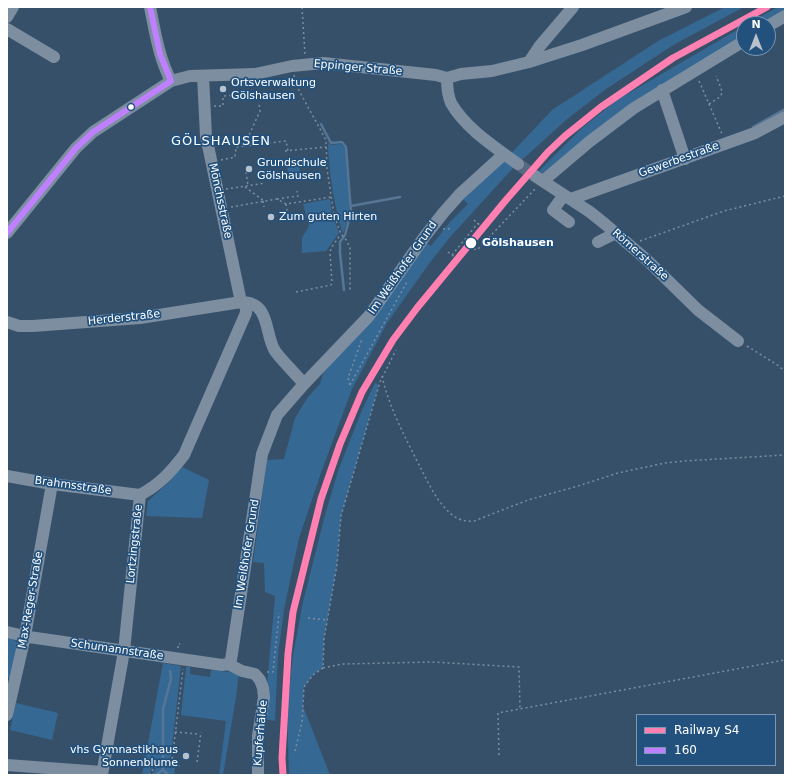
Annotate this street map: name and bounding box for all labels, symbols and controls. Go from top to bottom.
north arrow [736,16,776,56]
text: N [751,18,761,31]
street label: Eppinger Straße [313,58,403,78]
place label: Ortsverwaltung Gölshausen [231,76,316,102]
marker: Ortsverwaltung Gölshausen [218,84,228,94]
unlabelled marker [126,102,136,112]
district label: GÖLSHAUSEN [171,134,271,150]
street label: Gewerbestraße [637,139,721,181]
place label: Grundschule Gölshausen [257,156,327,182]
street label: Mönchsstraße [206,162,234,240]
marker: Grundschule Gölshausen [244,164,254,174]
place label: Zum guten Hirten [279,210,377,224]
marker: Zum guten Hirten [266,212,276,222]
street label: Im Weißhofer Grund [366,219,440,317]
street label: Römerstraße [609,226,671,284]
marker: Gölshausen [464,236,478,250]
place label: Gölshausen [482,236,554,250]
street label: Herderstraße [87,308,161,328]
street label: Brahmsstraße [34,474,112,498]
street label: Im Weißhofer Grund [232,498,262,610]
street label: Lortzingstraße [124,504,146,584]
street label: Max-Reger-Straße [16,550,46,650]
street label: Schumannstraße [70,637,164,663]
street label: Kupferhälde [252,699,270,767]
legend [636,714,776,766]
text: Railway S4 [674,723,739,737]
place label: vhs Gymnastikhaus Sonnenblume [70,743,178,769]
text: 160 [674,743,697,757]
marker: vhs Gymnastikhaus Sonnenblume [181,751,191,761]

